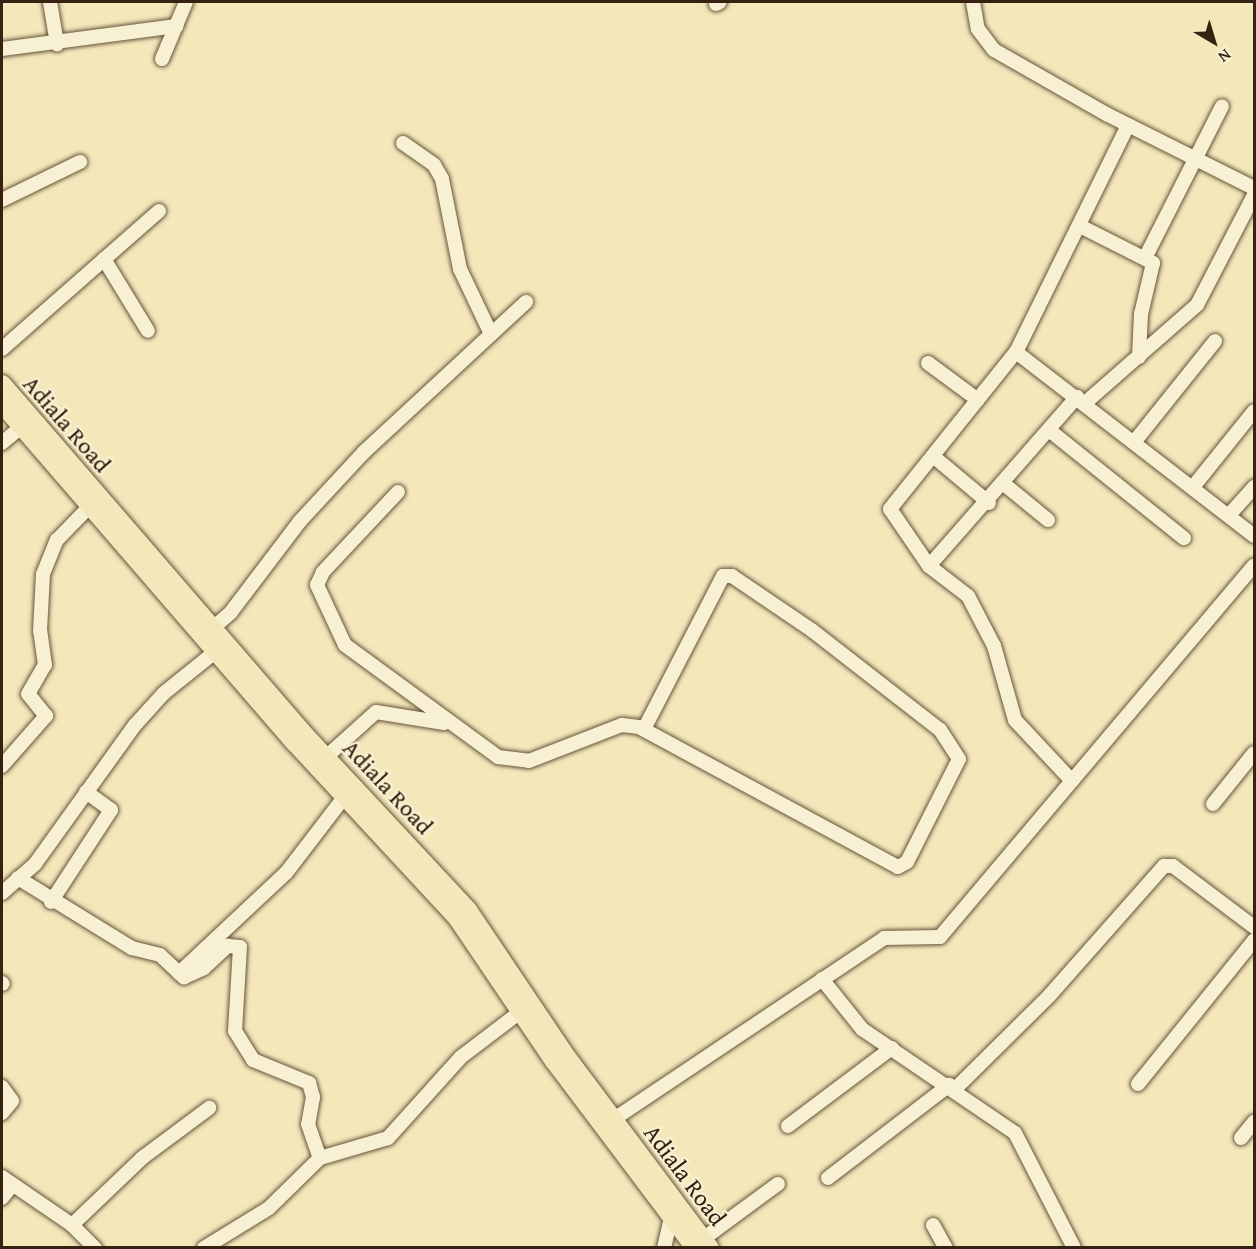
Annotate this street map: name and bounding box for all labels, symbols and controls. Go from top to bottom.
north arrow [1184,12,1244,72]
text: N [1213,43,1237,69]
street label: Adiala Road [17,370,117,478]
street label: Adiala Road [337,734,439,840]
street label: Adiala Road [638,1119,732,1231]

